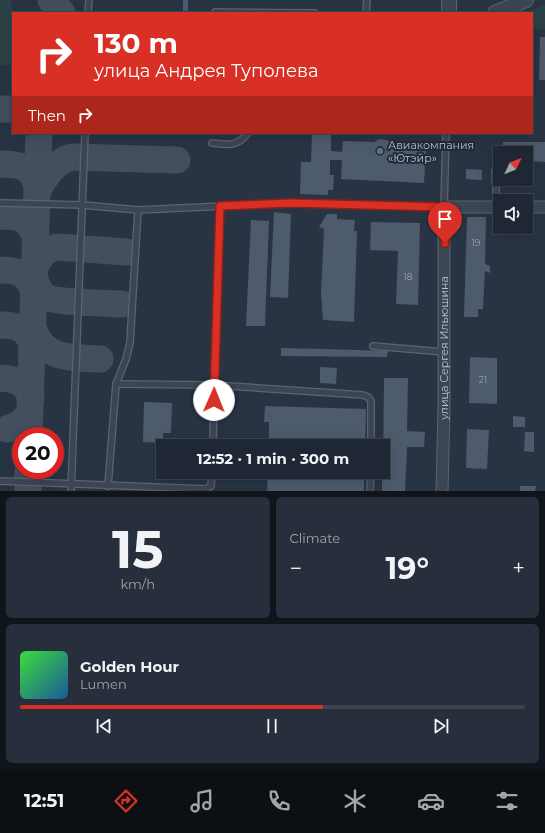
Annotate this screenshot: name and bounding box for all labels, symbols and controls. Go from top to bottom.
text: 130 m [94,26,178,60]
icon: right [28,28,80,80]
text: улица Андрея Туполева [94,60,318,82]
icon: right [74,104,96,126]
text: Then [28,106,66,125]
place label: Авиакомпания «Ютэйр» [388,138,474,165]
marker: Авиакомпания «Ютэйр» [375,146,385,156]
north arrow [493,146,533,186]
map controls [493,146,533,234]
button: sound [493,194,533,234]
pin [428,202,462,243]
icon: arrive [434,208,456,230]
house number: 19 [472,237,481,248]
house number: 18 [404,271,413,282]
street label: улица Сергея Ильюшина [437,276,451,421]
house number: 21 [479,374,487,385]
position arrow [193,379,235,421]
speed limit sign: 20 [12,427,64,479]
text: 12:52 · 1 min · 300 m [197,449,349,468]
text: 15 [112,518,163,581]
text: Climate [290,530,340,546]
text: 19° [386,550,429,587]
text: − [290,555,302,582]
text: + [512,555,525,582]
text: km/h [120,576,155,592]
text: Golden Hour [80,657,179,676]
text: Lumen [80,676,127,692]
icon: previous [93,715,115,737]
icon: pause [261,715,283,737]
icon: next [430,715,452,737]
icon: directions [112,787,140,815]
icon: music [188,787,216,815]
icon: phone [265,787,293,815]
icon: climate [341,787,369,815]
icon: car [417,787,445,815]
icon: filters [493,787,521,815]
text: 12:51 [24,790,64,812]

